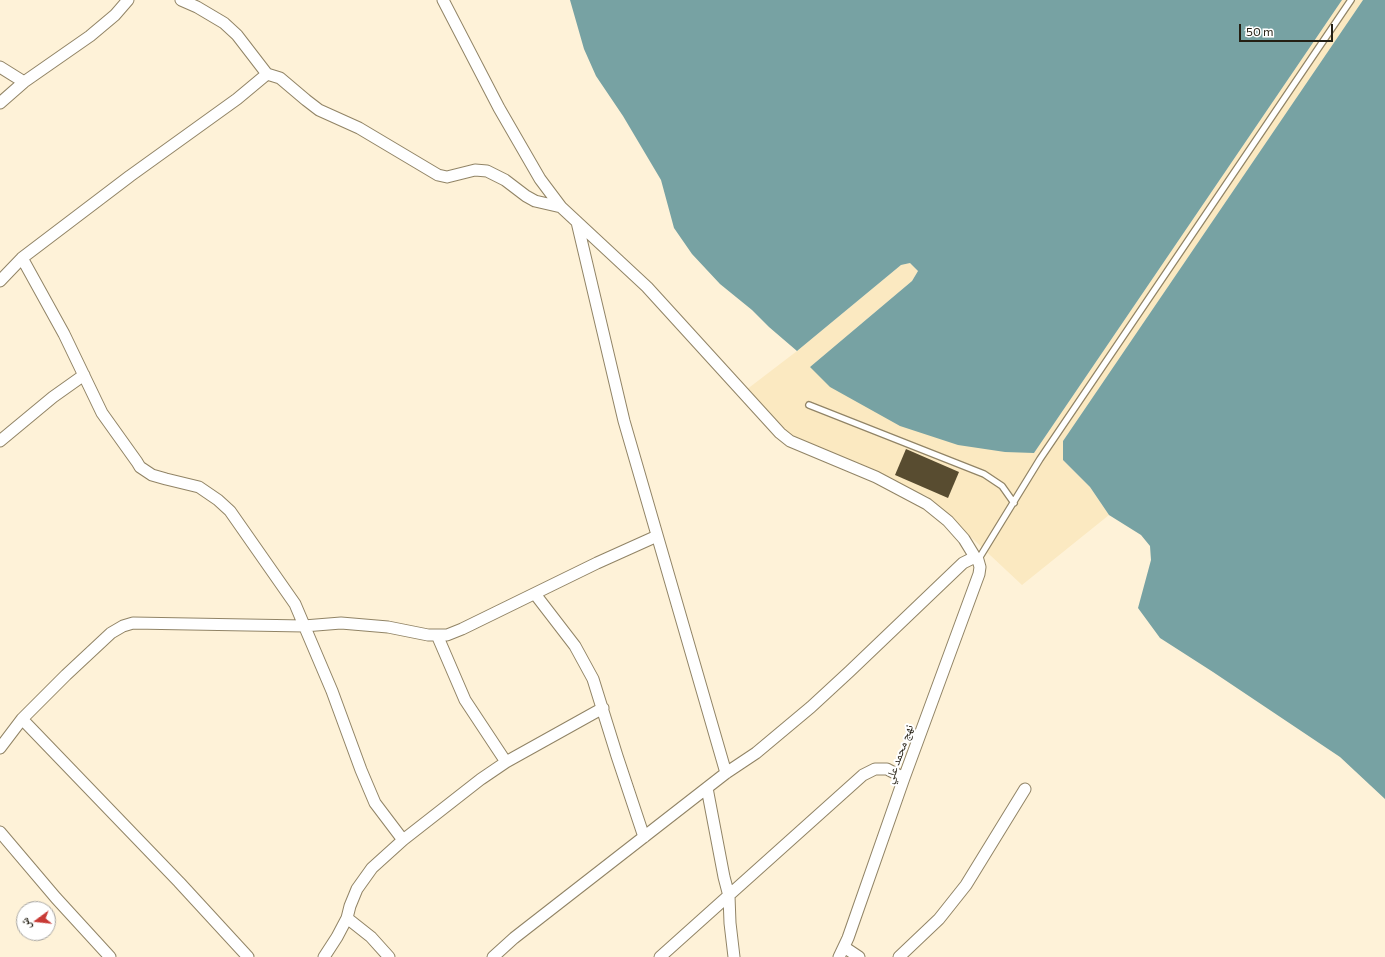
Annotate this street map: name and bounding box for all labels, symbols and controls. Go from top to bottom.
scale bar [1241,16,1335,42]
text: 50 m [1246,24,1274,38]
street label: نهج محمد علي [882,722,916,786]
north arrow [16,901,56,941]
text: ش [17,917,33,931]

